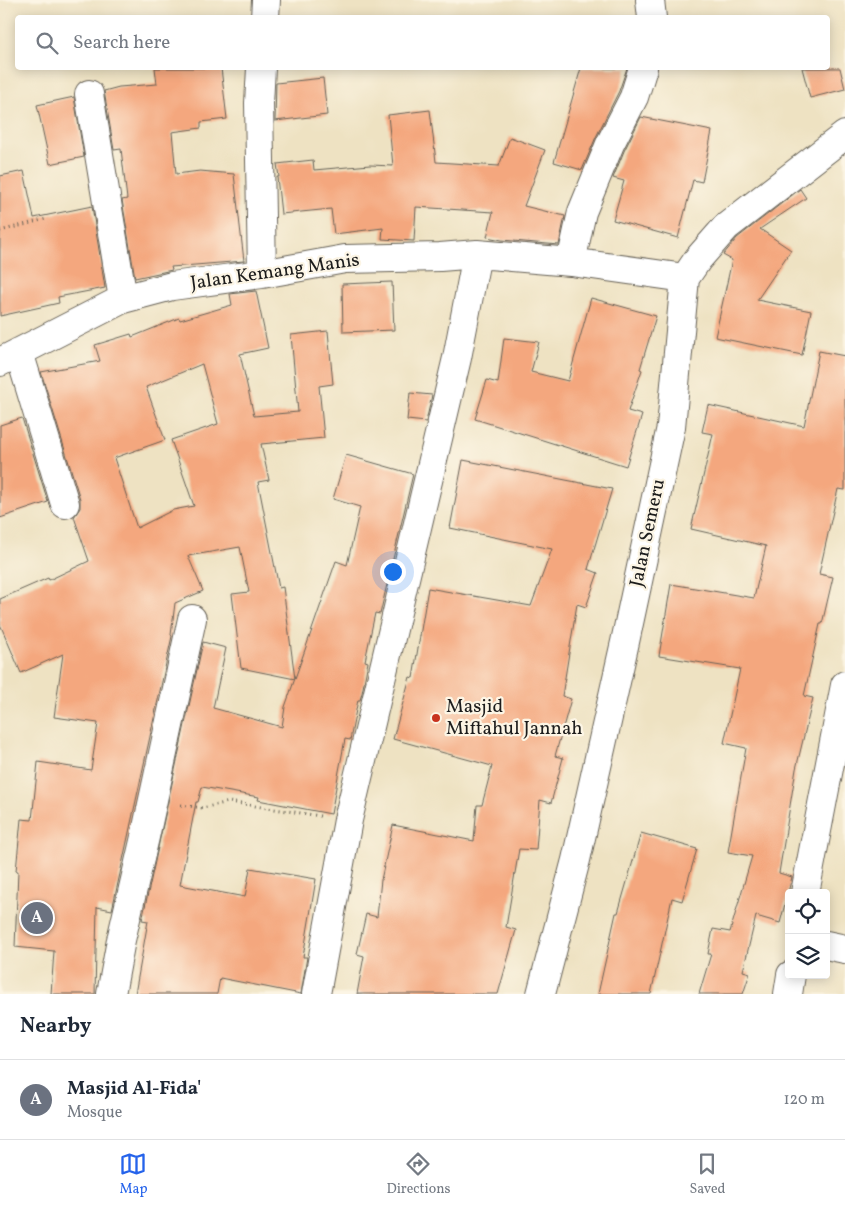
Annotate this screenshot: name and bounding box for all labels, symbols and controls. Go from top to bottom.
search box [15,15,830,70]
icon: search [33,29,61,57]
text: Search here [73,30,170,56]
street label: Jalan Kemang Manis [189,247,361,297]
street label: Jalan Semeru [624,476,672,590]
your location [380,559,406,585]
place label: Masjid Miftahul Jannah [446,694,583,742]
marker: Masjid Miftahul Jannah [430,712,442,724]
map controls [785,889,830,979]
button: locate [785,889,830,934]
pin: A [21,899,53,937]
button: layers [785,934,830,979]
text: Nearby [20,1012,91,1041]
text: Masjid Al-Fida' [67,1076,201,1102]
text: A [30,1089,42,1111]
text: 120 m [783,1089,825,1111]
text: Mosque [67,1102,122,1124]
tab: Map [119,1150,147,1199]
tab: Directions [386,1150,451,1199]
tab: Saved [689,1150,726,1199]

